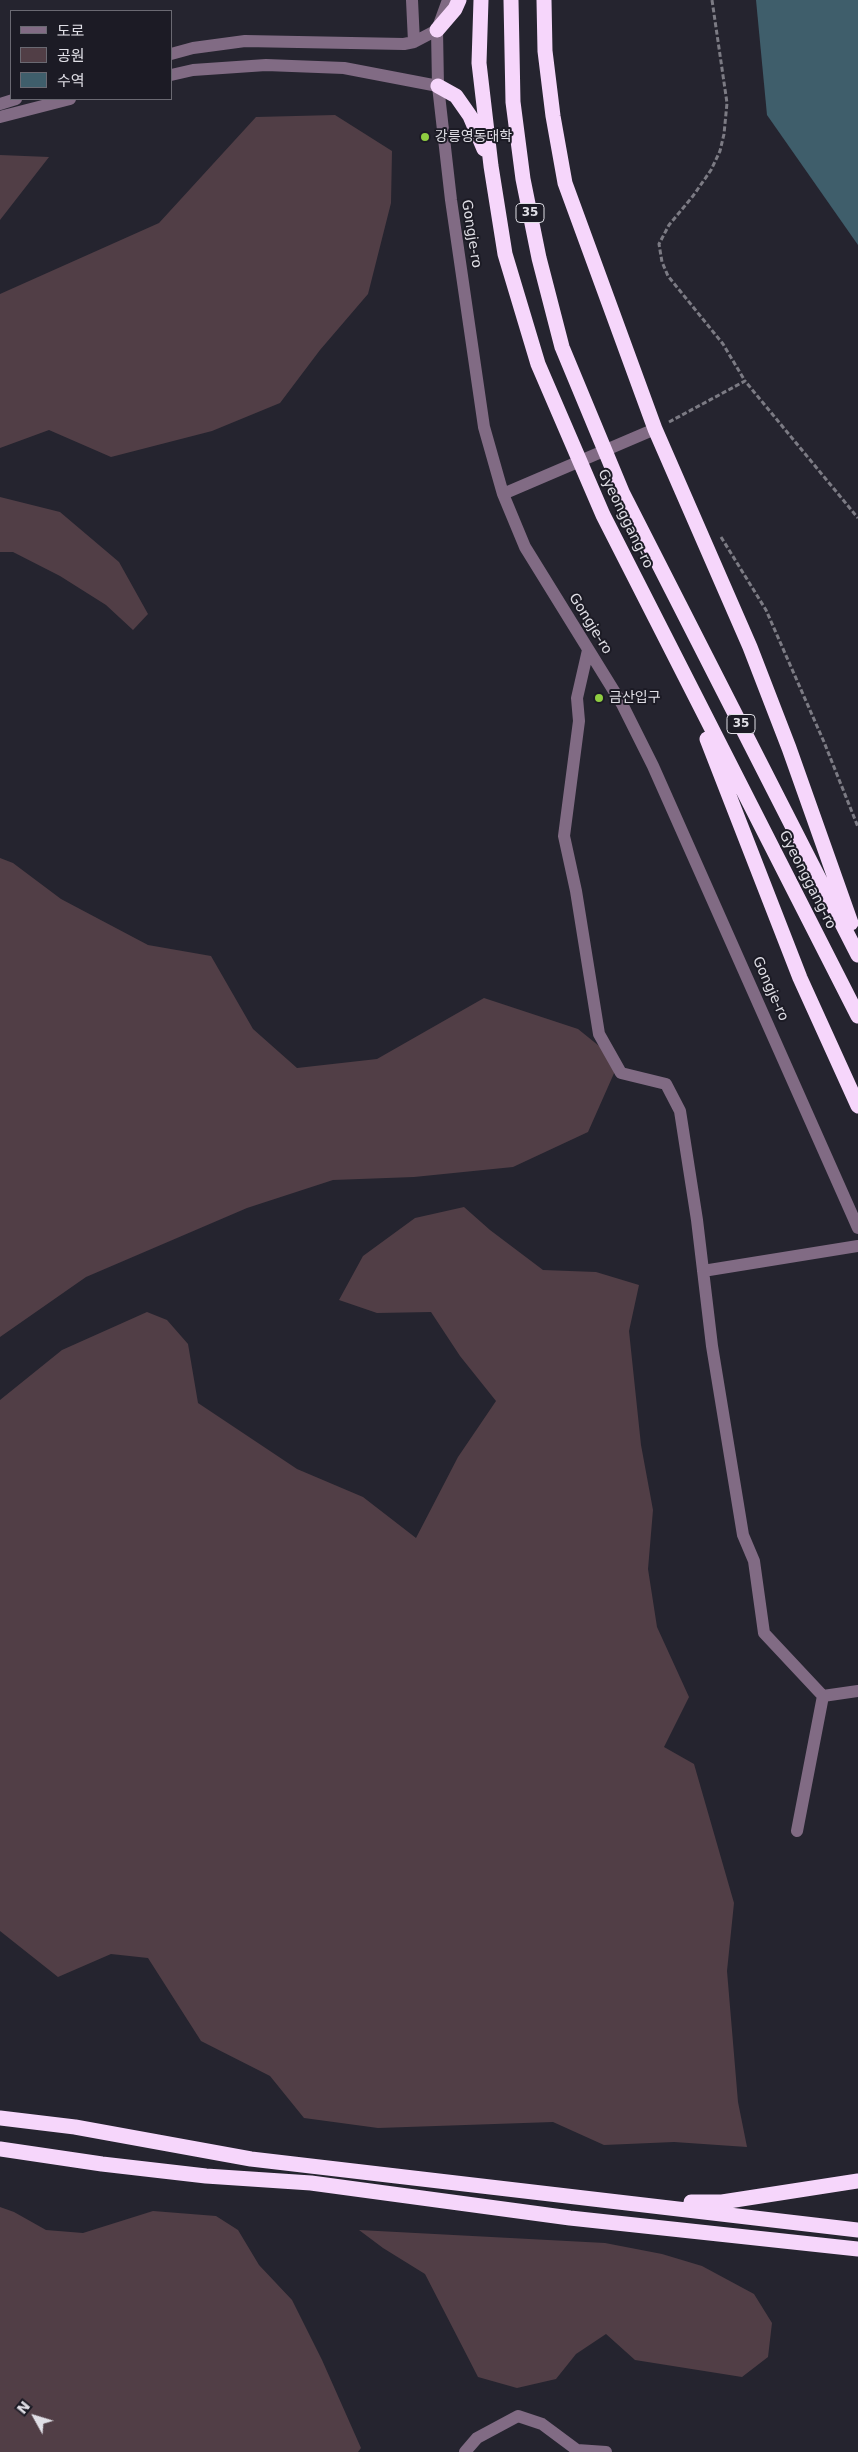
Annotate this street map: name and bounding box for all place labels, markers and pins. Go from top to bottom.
place label: 강릉영동대학 [435,129,512,145]
marker: 강릉영동대학 [419,131,431,143]
place label: 금산입구 [609,690,661,706]
marker: 금산입구 [593,692,605,704]

